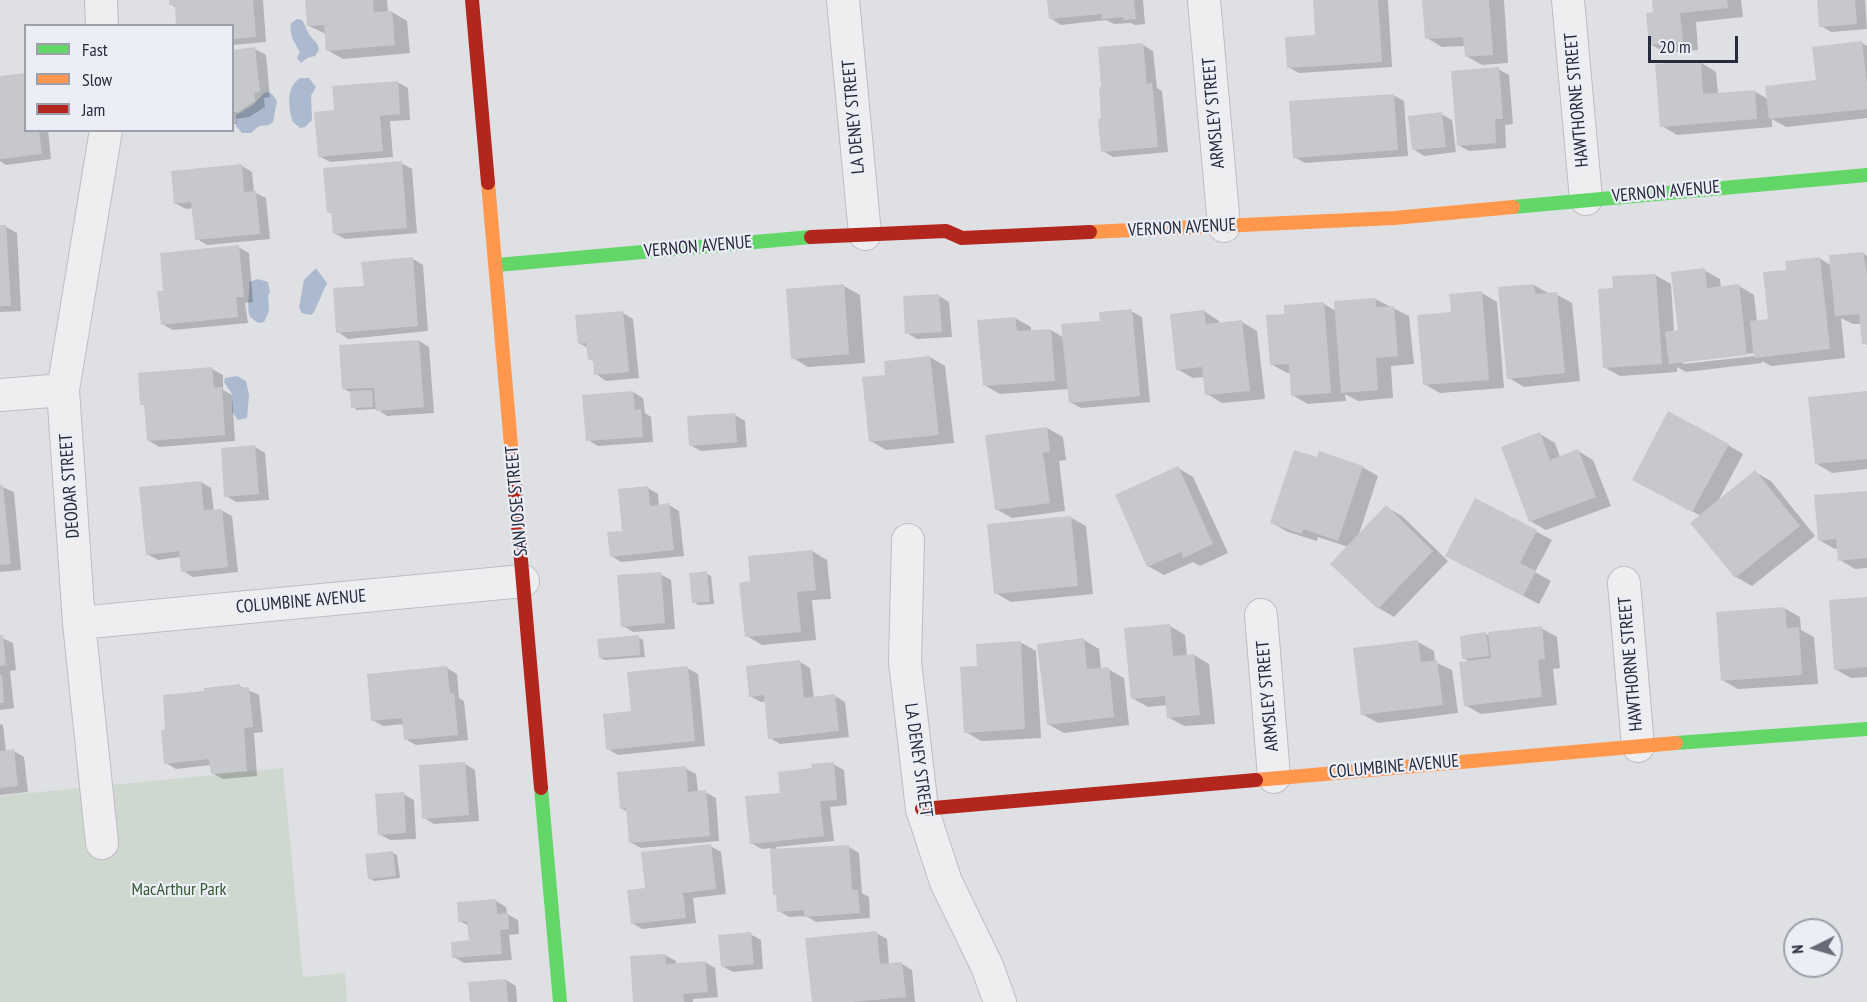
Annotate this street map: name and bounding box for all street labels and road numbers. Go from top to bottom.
street label: HAWTHORNE STREET [1560,32,1594,168]
street label: ARMSLEY STREET [1198,57,1230,169]
street label: LA DENEY STREET [838,59,870,175]
street label: VERNON AVENUE [1611,177,1721,207]
street label: VERNON AVENUE [1127,214,1237,242]
street label: VERNON AVENUE [643,232,753,262]
street label: DEODAR STREET [56,433,84,539]
street label: SAN JOSE STREET [501,445,533,557]
street label: COLUMBINE AVENUE [235,586,367,618]
street label: HAWTHORNE STREET [1614,596,1648,732]
street label: ARMSLEY STREET [1252,640,1284,752]
street label: LA DENEY STREET [899,702,937,818]
street label: COLUMBINE AVENUE [1328,751,1460,783]

